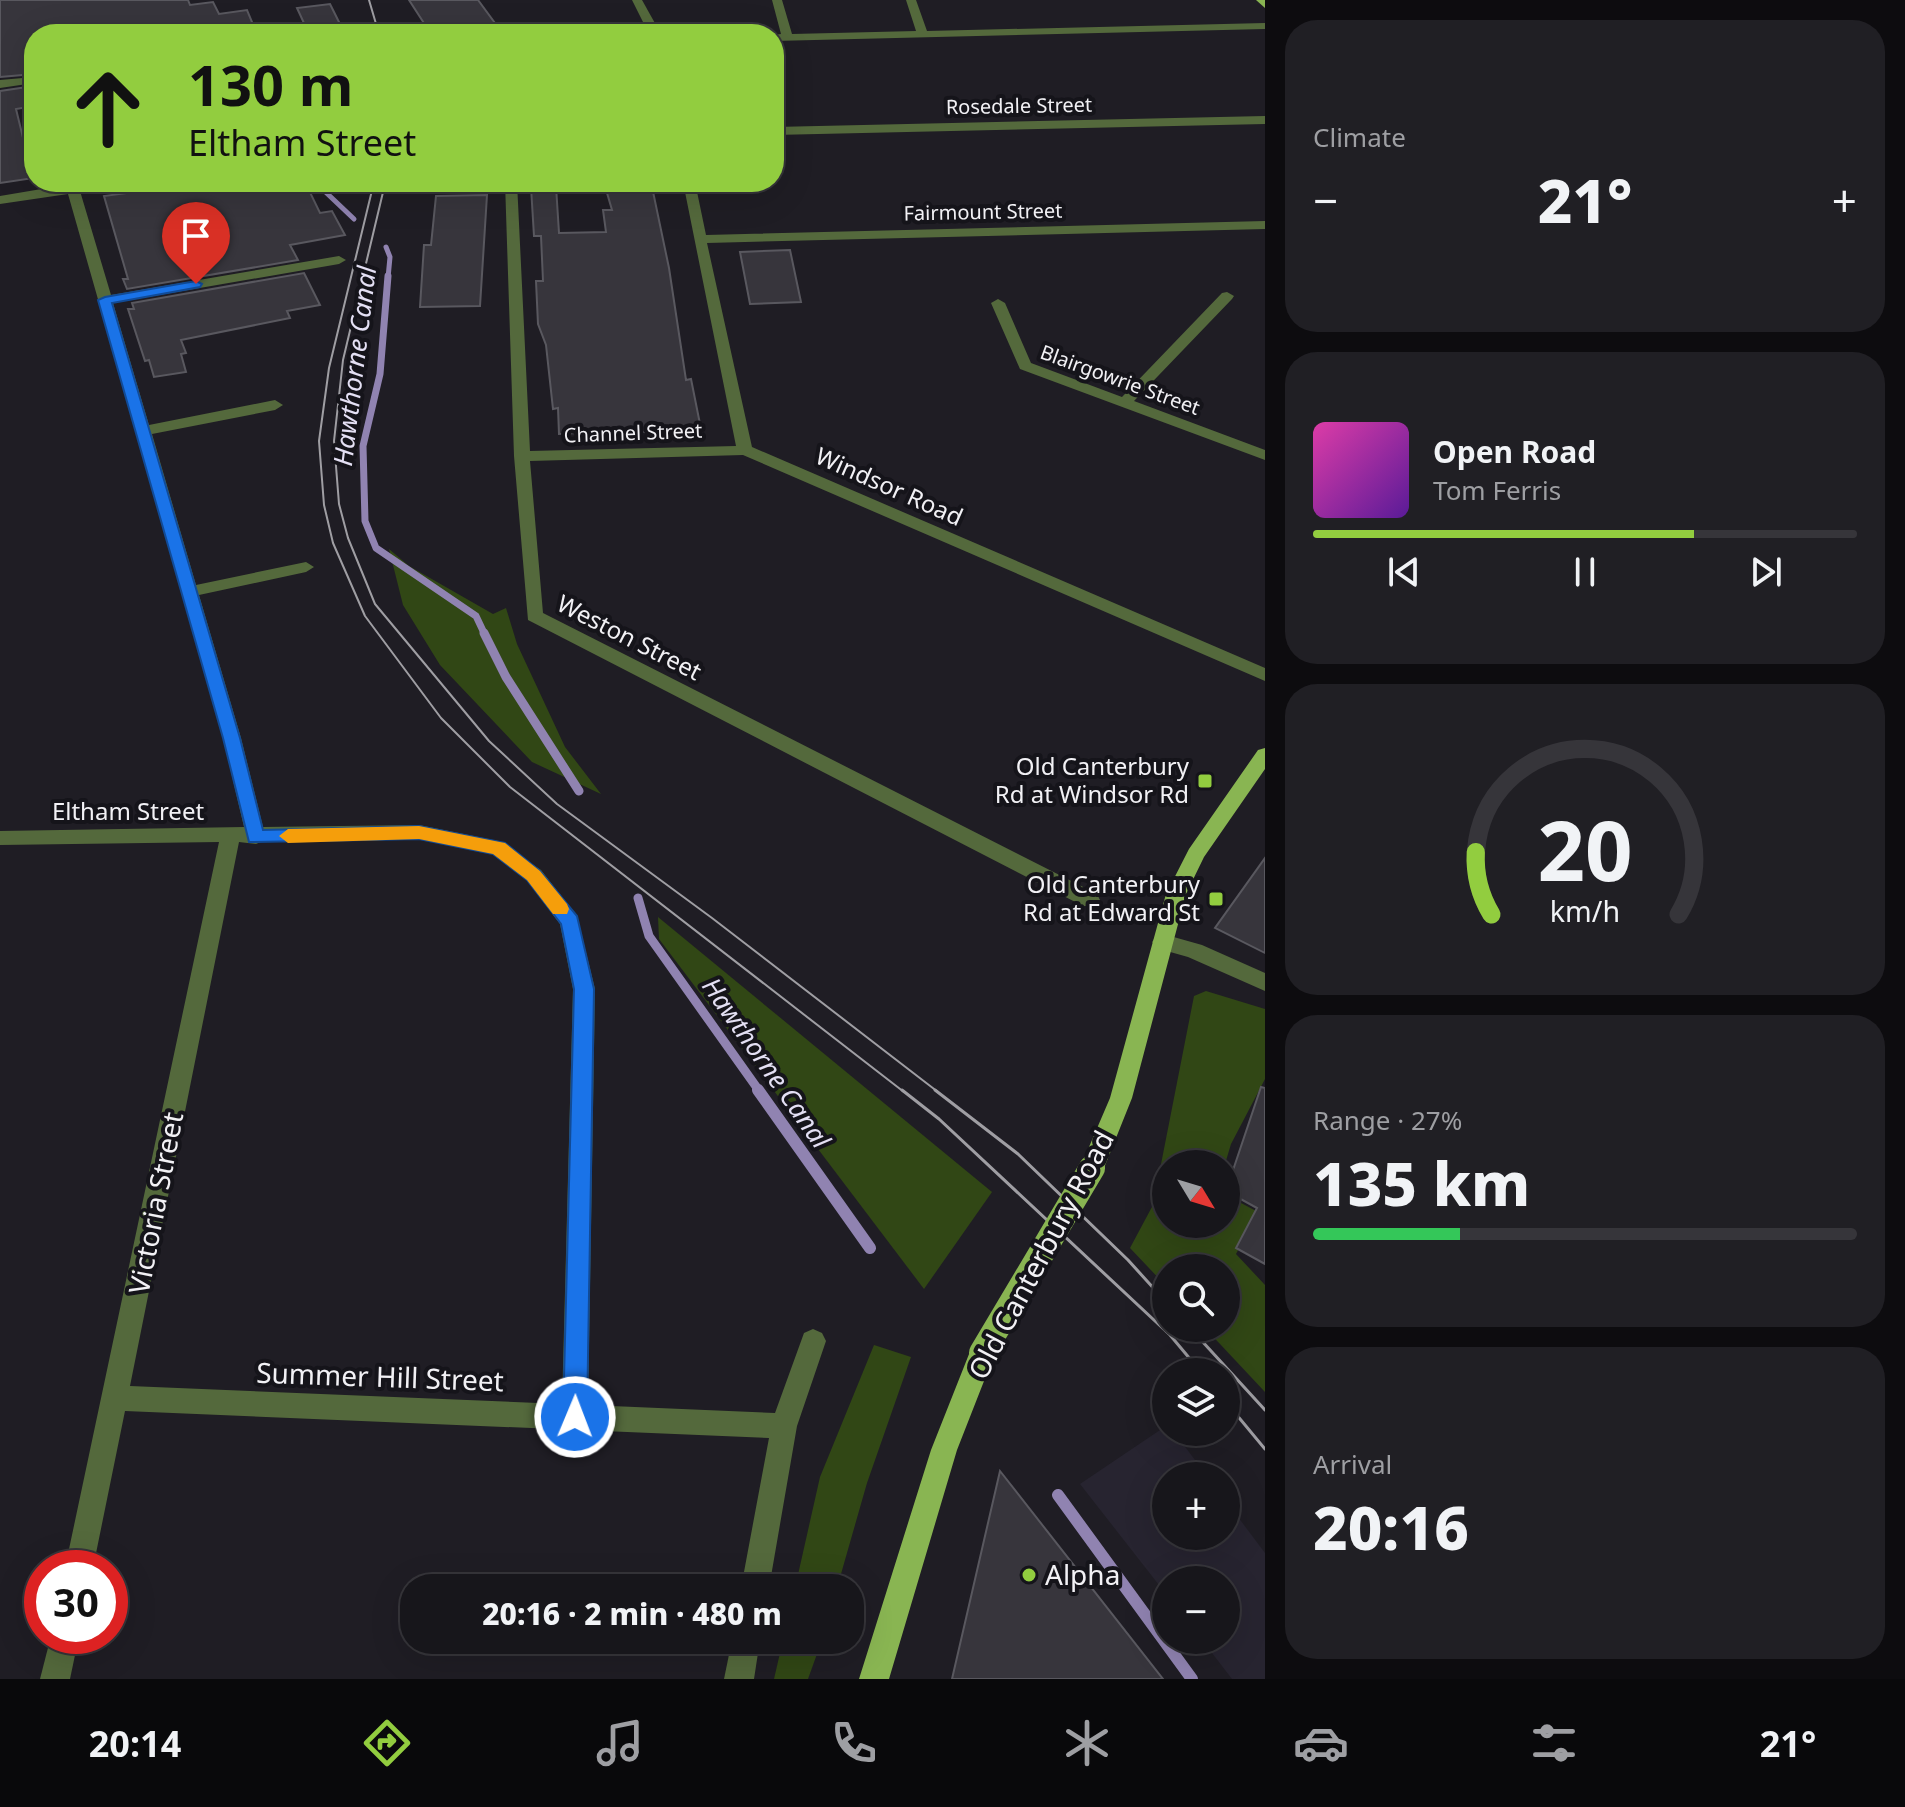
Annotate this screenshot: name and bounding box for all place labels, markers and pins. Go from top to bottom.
pin [162,202,230,284]
place label: Old Canterbury Rd at Windsor Rd [995,749,1190,810]
marker: Old Canterbury Rd at Windsor Rd [1196,772,1214,790]
place label: Old Canterbury Rd at Edward St [1023,867,1201,928]
marker: Old Canterbury Rd at Edward St [1207,890,1225,908]
place label: Alpha [1045,1555,1120,1593]
marker: Alpha [1020,1566,1038,1584]

